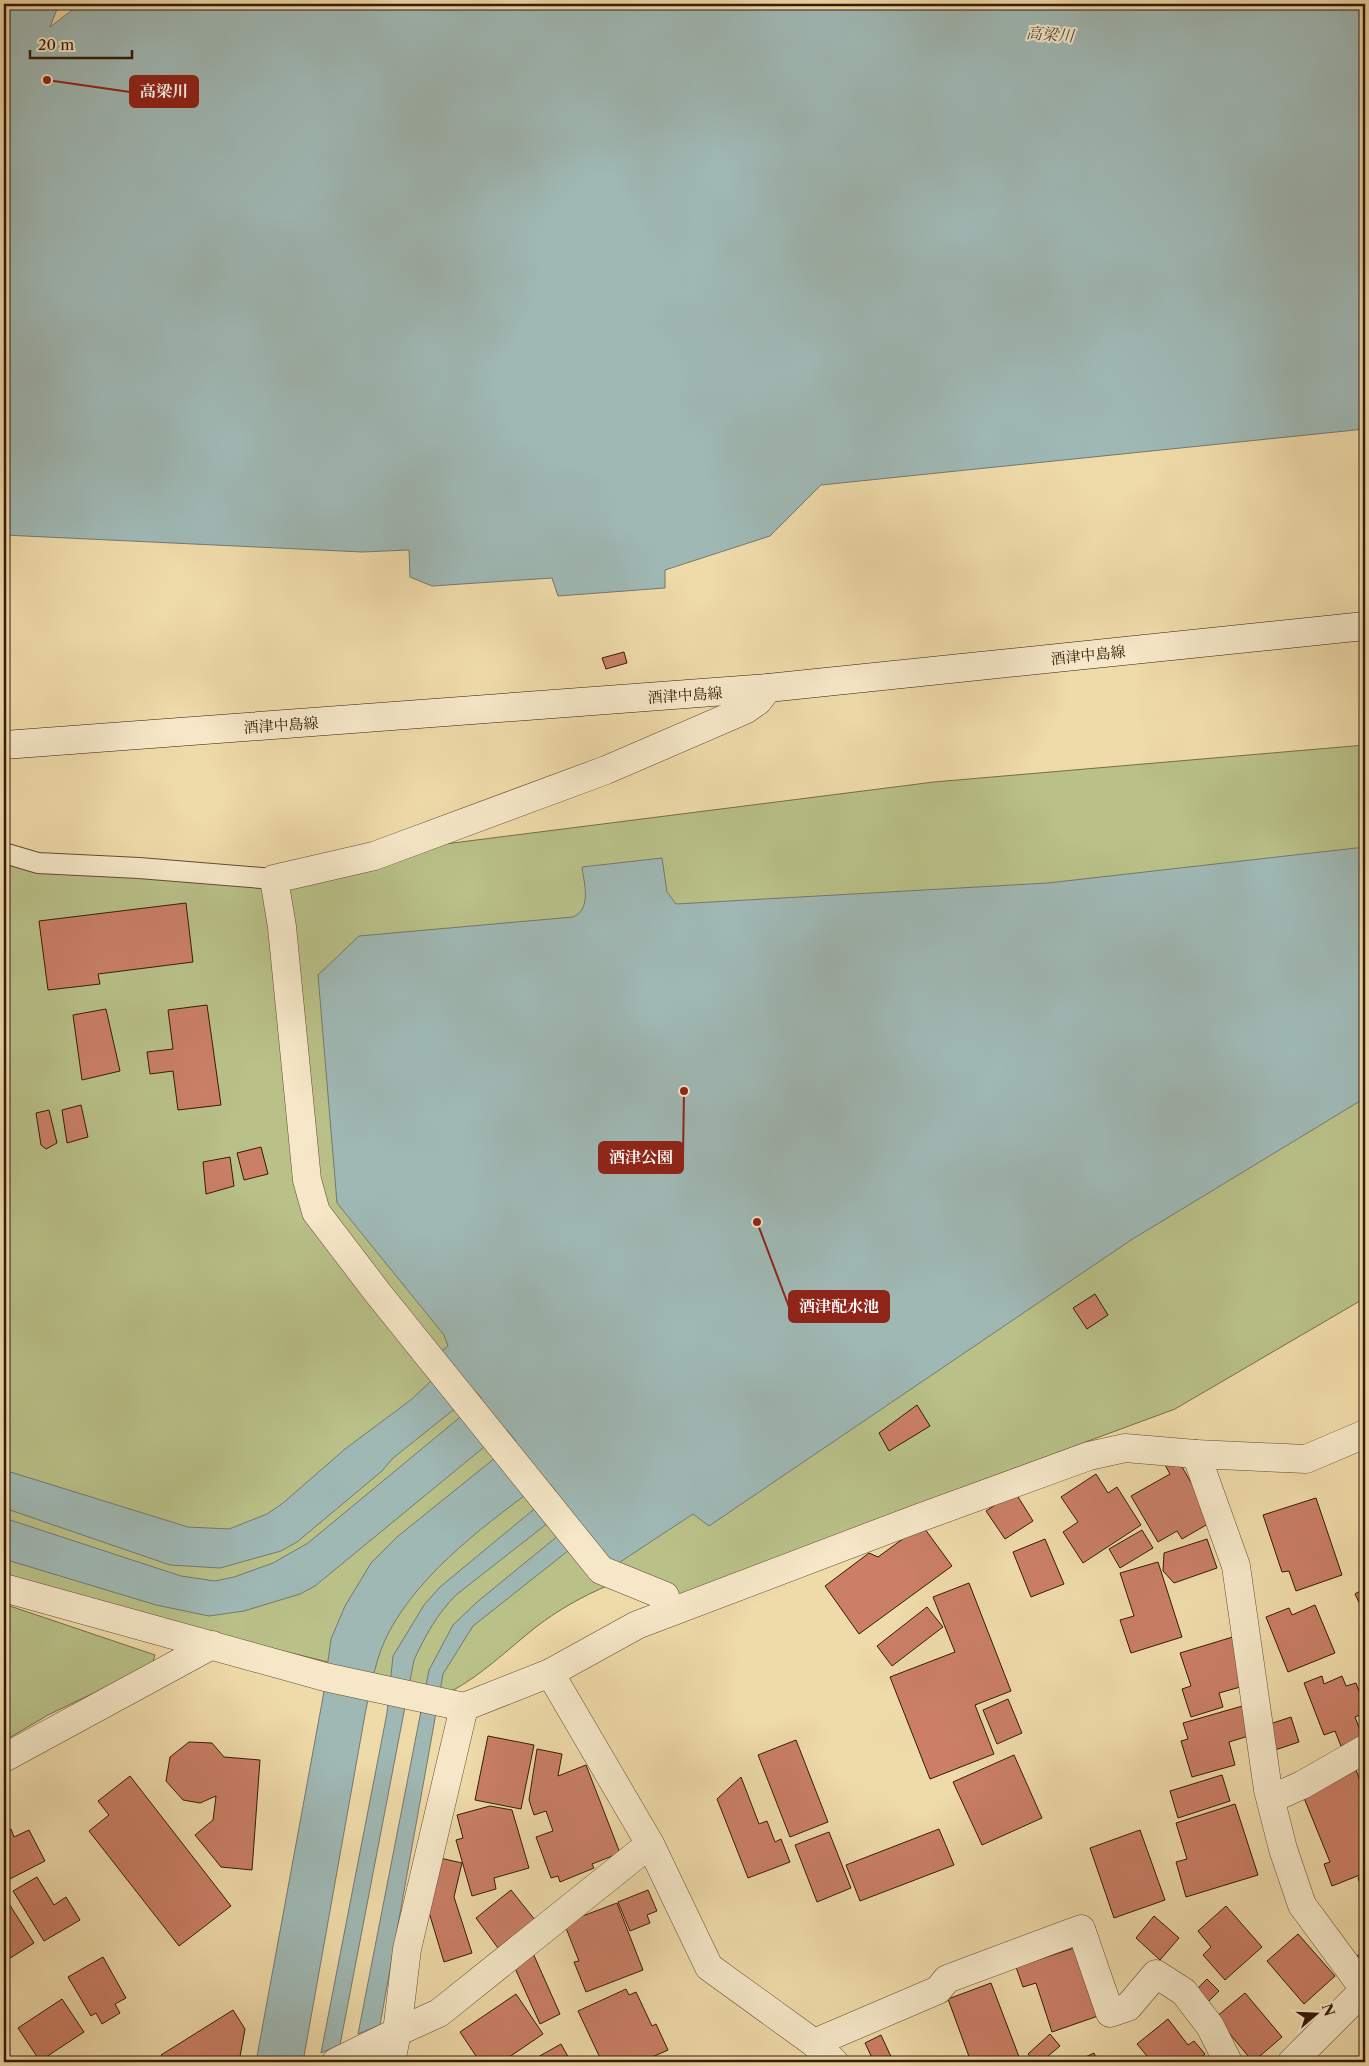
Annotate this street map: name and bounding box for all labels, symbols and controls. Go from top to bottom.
water label: 高梁川 [1025,22,1077,46]
scale bar [30,28,132,60]
text: 20 m [38,35,74,54]
callout: 高梁川 [130,76,198,107]
text: 高梁川 [140,81,188,101]
street label: 酒津中島線 [1050,642,1126,668]
street label: 酒津中島線 [647,683,723,707]
street label: 酒津中島線 [243,713,319,737]
callout: 酒津公園 [599,1142,683,1173]
text: 酒津公園 [609,1147,673,1167]
callout: 酒津配水池 [789,1291,889,1322]
text: 酒津配水池 [799,1296,879,1316]
north arrow [1292,1988,1342,2038]
text: N [1318,2001,1339,2018]

